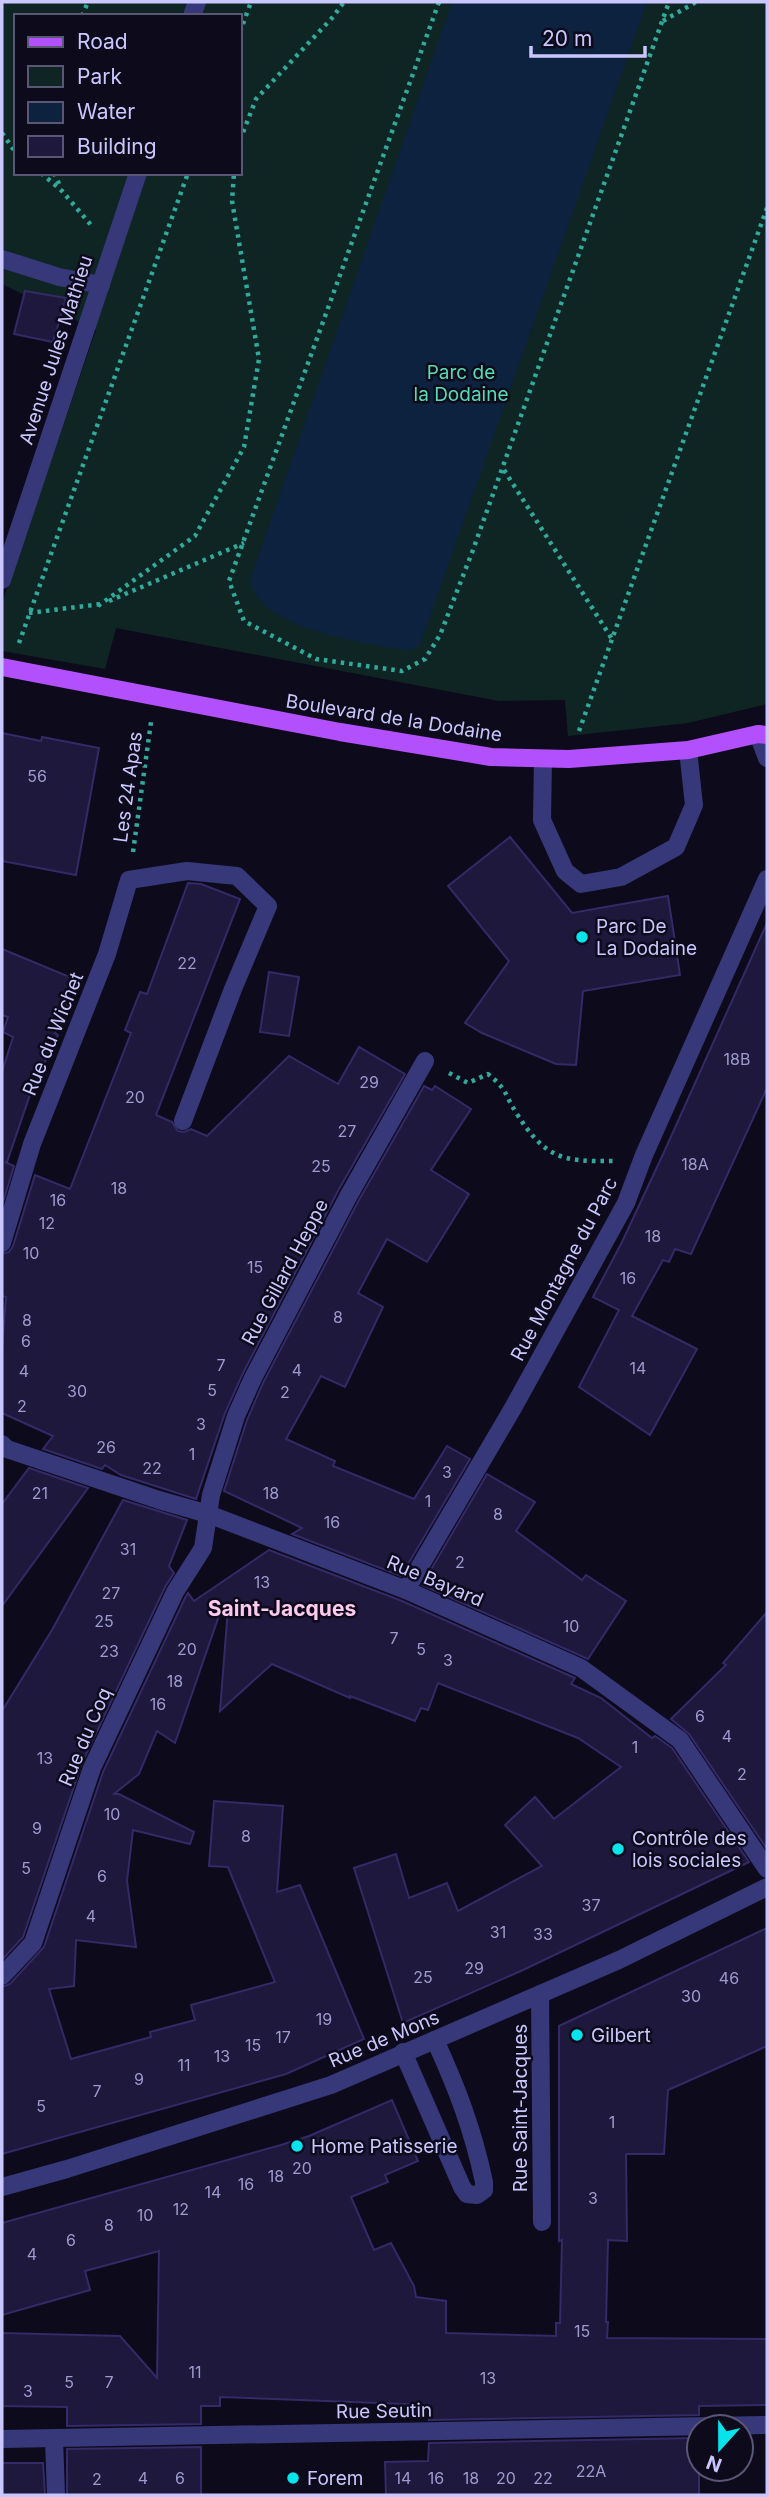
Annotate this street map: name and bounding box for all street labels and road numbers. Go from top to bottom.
street label: Avenue Jules Mathieu [15,253,97,447]
street label: Boulevard de la Dodaine [284,690,504,746]
street label: Les 24 Apas [109,730,147,844]
street label: Rue du Wichet [18,969,88,1099]
street label: Rue Montagne du Parc [506,1173,622,1365]
street label: Rue Gillard Heppe [237,1195,333,1349]
street label: Rue Bayard [383,1550,487,1612]
street label: Rue du Coq [54,1684,116,1790]
street label: Rue de Mons [325,2005,443,2073]
street label: Rue Saint-Jacques [509,2024,532,2192]
street label: Rue Seutin [336,2399,432,2423]

